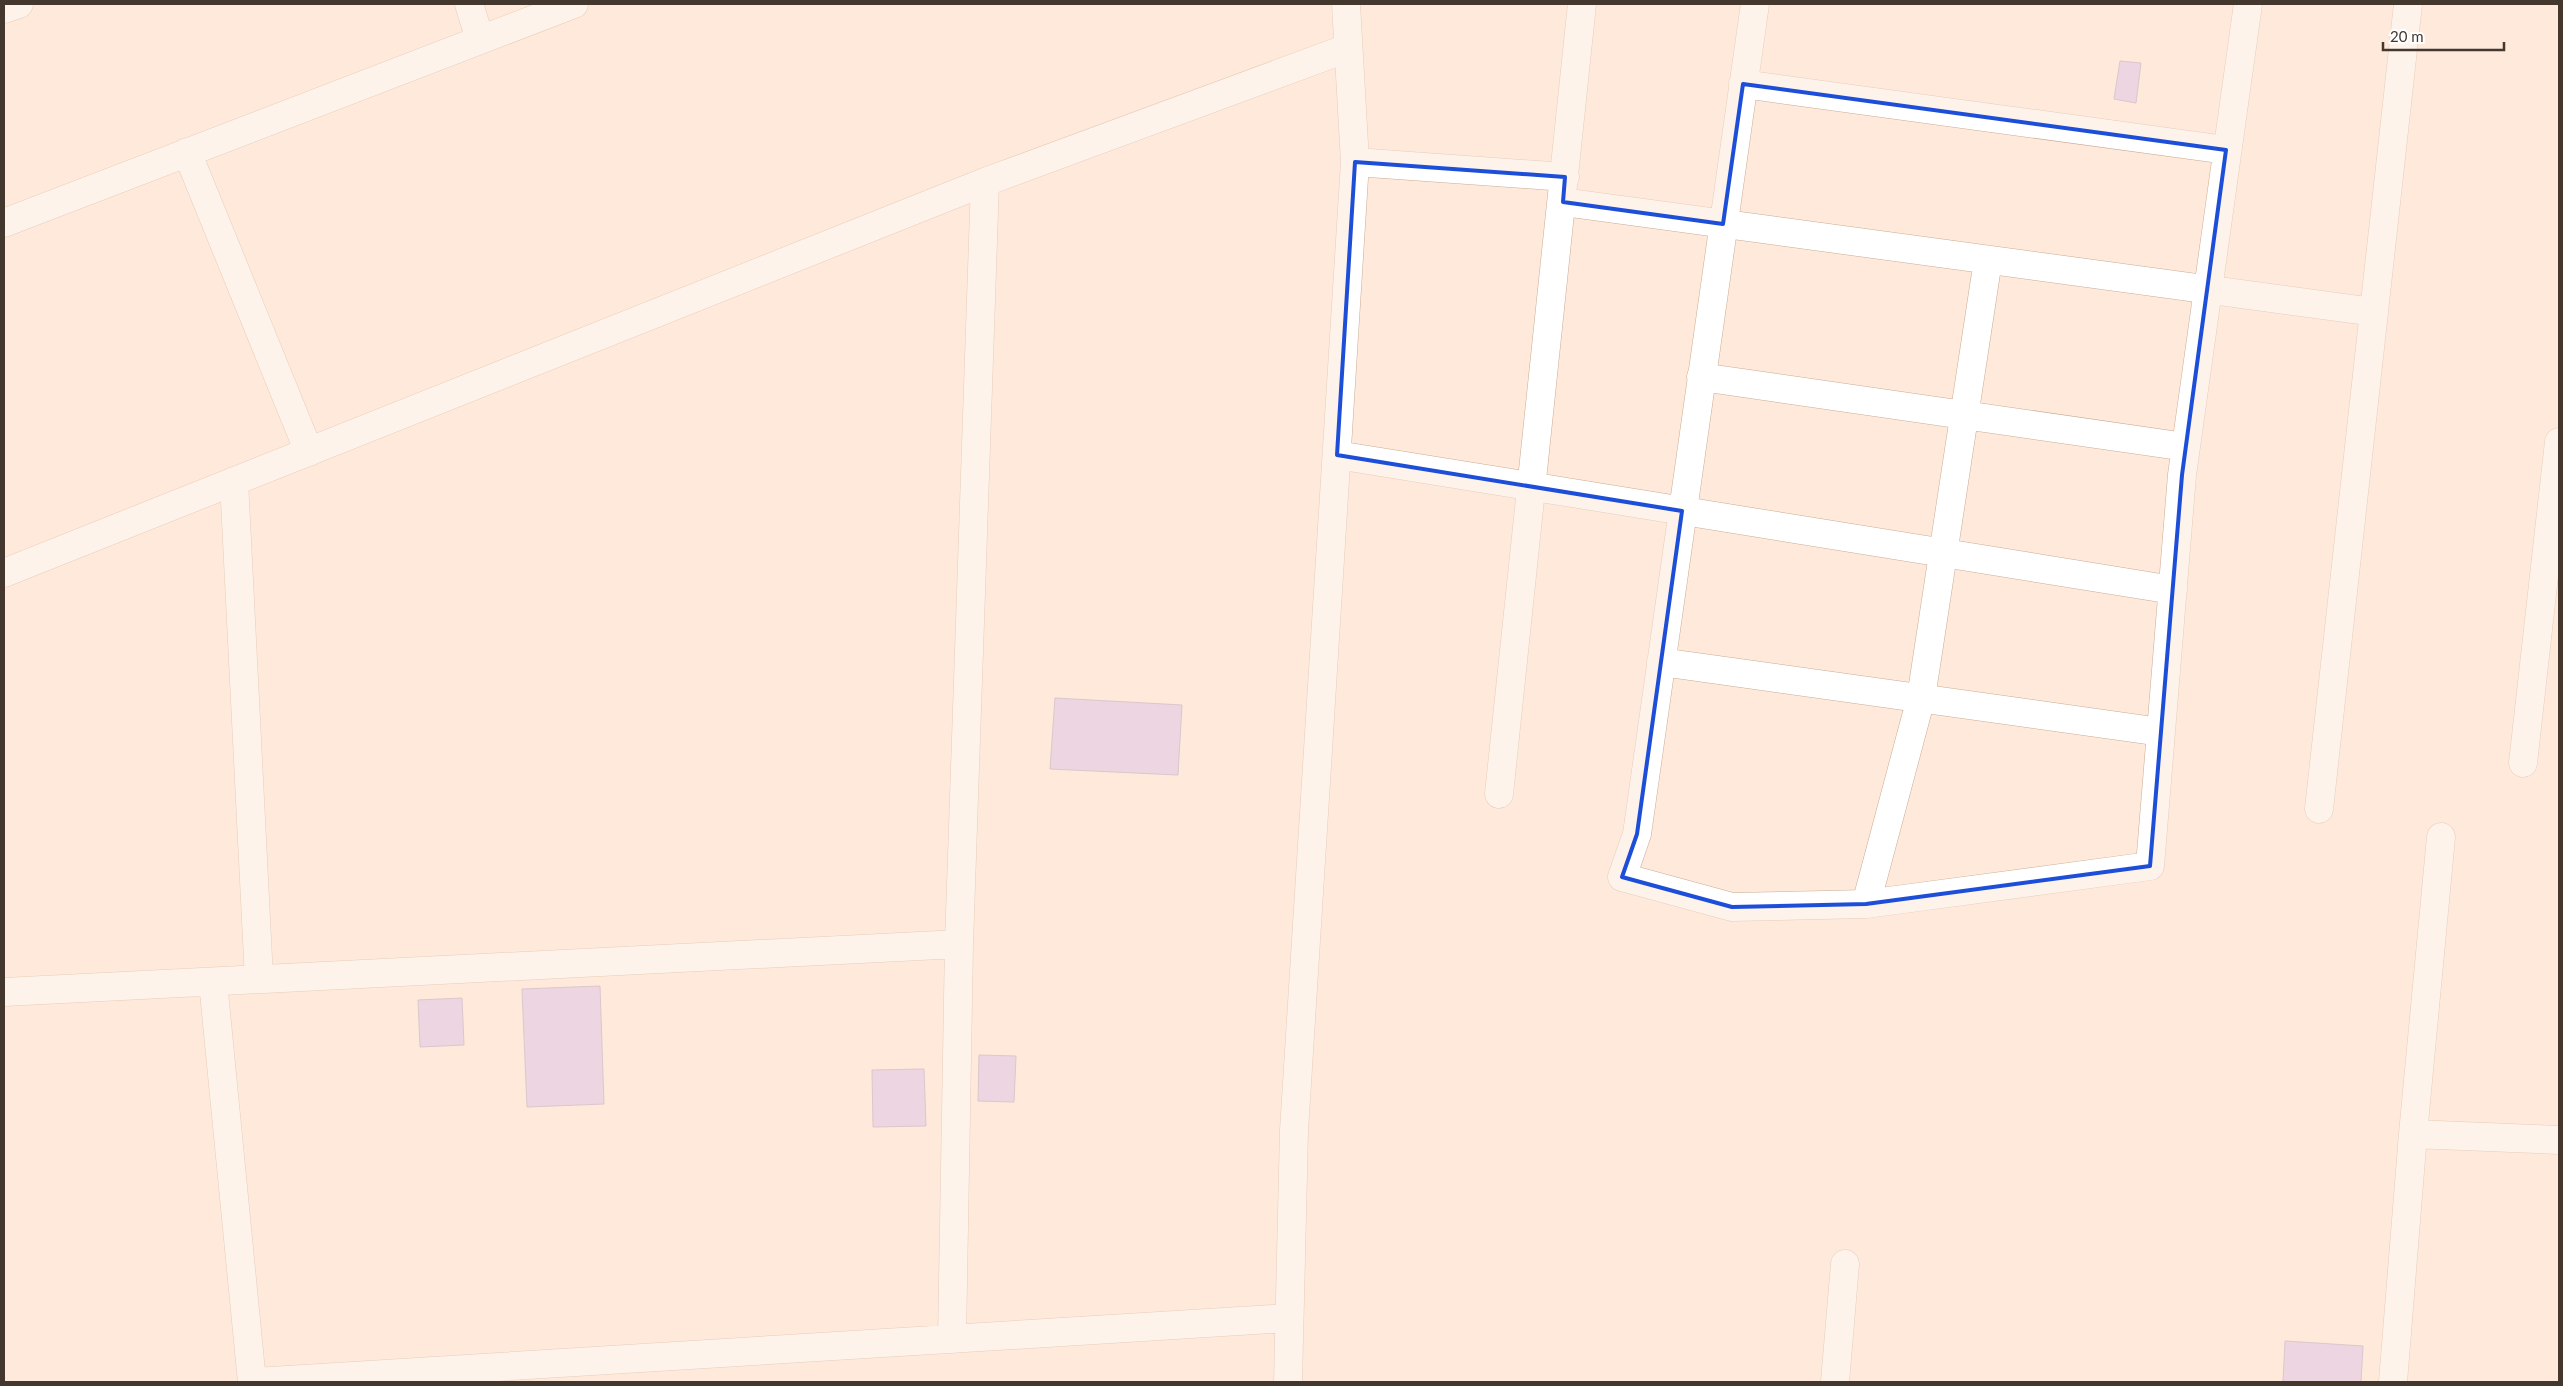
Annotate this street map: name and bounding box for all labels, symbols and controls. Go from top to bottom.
scale bar [2383,20,2504,52]
text: 20 m [2390,27,2424,45]

